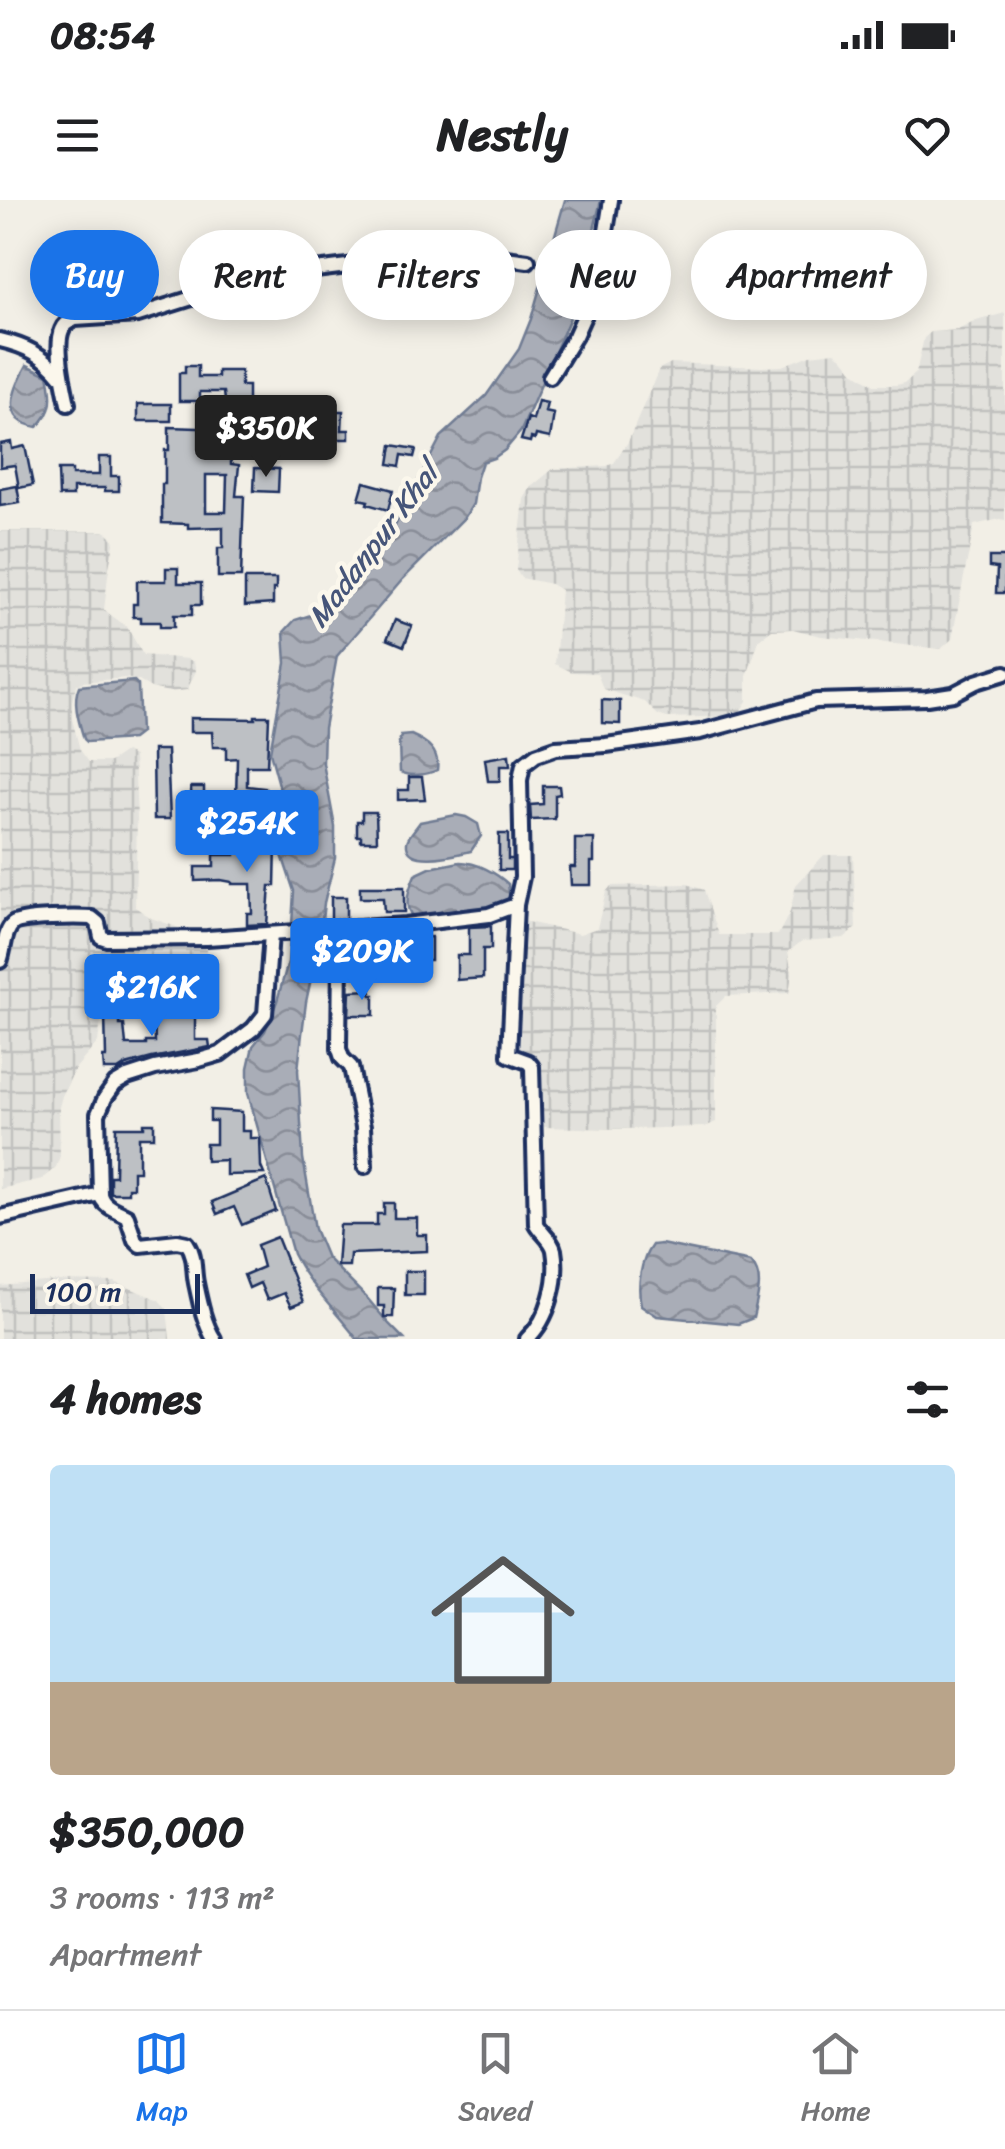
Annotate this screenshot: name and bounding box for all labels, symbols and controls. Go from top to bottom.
text: 08:54 [50,2,155,69]
text: Nestly [437,95,568,175]
icon: menu [50,108,105,163]
icon: heart [900,108,955,163]
chip: Buy [30,230,159,320]
chip: Rent [179,230,322,320]
chip: Filters [342,230,515,320]
chip: New [535,230,671,320]
chip: Apartment [691,230,927,320]
pin: $350K [196,395,336,480]
text: $350K [217,399,315,456]
water label: Madanpur Khal [292,445,457,640]
pin: $254K [177,790,317,875]
text: $254K [197,794,297,851]
pin: $209K [292,918,432,1003]
text: $209K [312,922,412,979]
pin: $216K [82,954,222,1039]
text: $216K [106,958,198,1015]
text: 100 m [45,1267,121,1316]
scale bar [30,1269,200,1314]
text: 4 homes [50,1362,202,1436]
icon: filters [900,1372,955,1427]
icon: home [413,1530,593,1710]
text: $350,000 [50,1795,244,1869]
text: 3 rooms · 113 m² [50,1869,275,1926]
text: Apartment [50,1926,201,1983]
tab: Map [134,2026,189,2135]
tab: Saved [458,2026,532,2135]
tab: Home [801,2026,871,2135]

